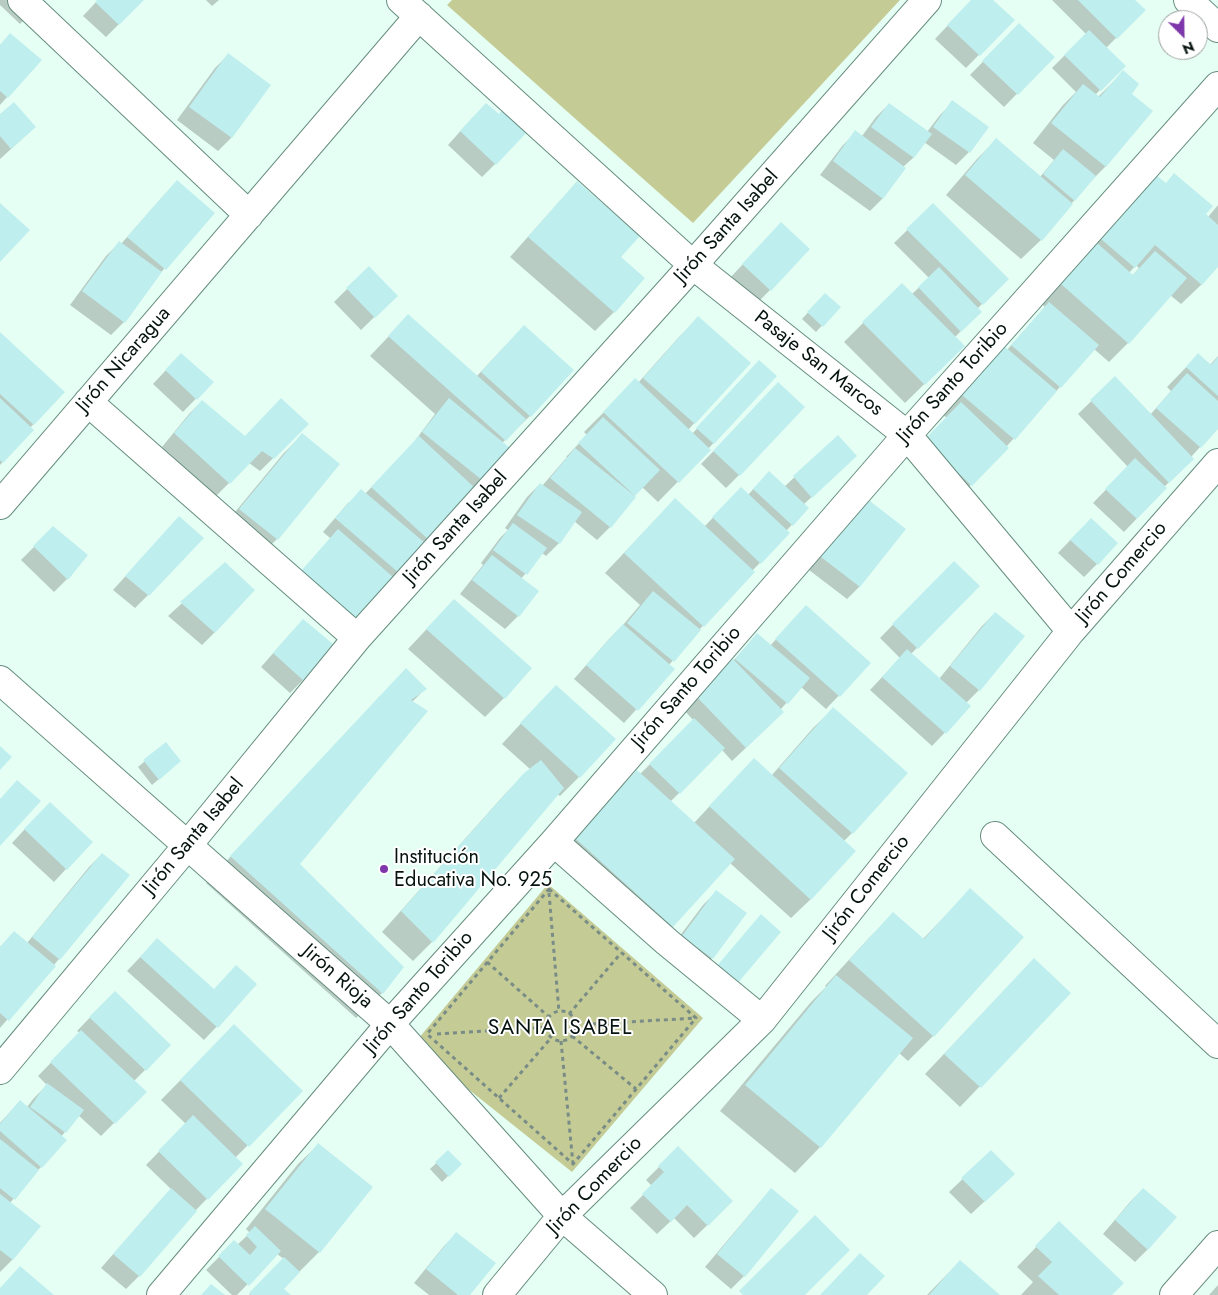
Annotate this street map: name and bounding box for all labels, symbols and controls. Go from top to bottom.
north arrow [1158,10,1208,60]
text: N [1179,37,1197,59]
street label: Jirón Santa Isabel [670,165,784,289]
street label: Jirón Nicaragua [72,302,176,418]
street label: Pasaje San Marcos [749,306,887,422]
street label: Jirón Santo Toribio [892,318,1014,448]
street label: Jirón Santa Isabel [399,466,513,590]
street label: Jirón Comercio [1071,517,1173,629]
street label: Jirón Santo Toribio [627,622,747,754]
street label: Jirón Santa Isabel [138,774,250,900]
street label: Jirón Comercio [819,831,915,945]
place label: Institución Educativa No. 925 [394,846,552,893]
marker: Institución Educativa No. 925 [378,863,390,875]
street label: Jirón Santo Toribio [359,927,479,1059]
street label: Jirón Rioja [297,940,377,1014]
district label: SANTA ISABEL [486,1016,634,1042]
street label: Jirón Comercio [542,1132,648,1240]

